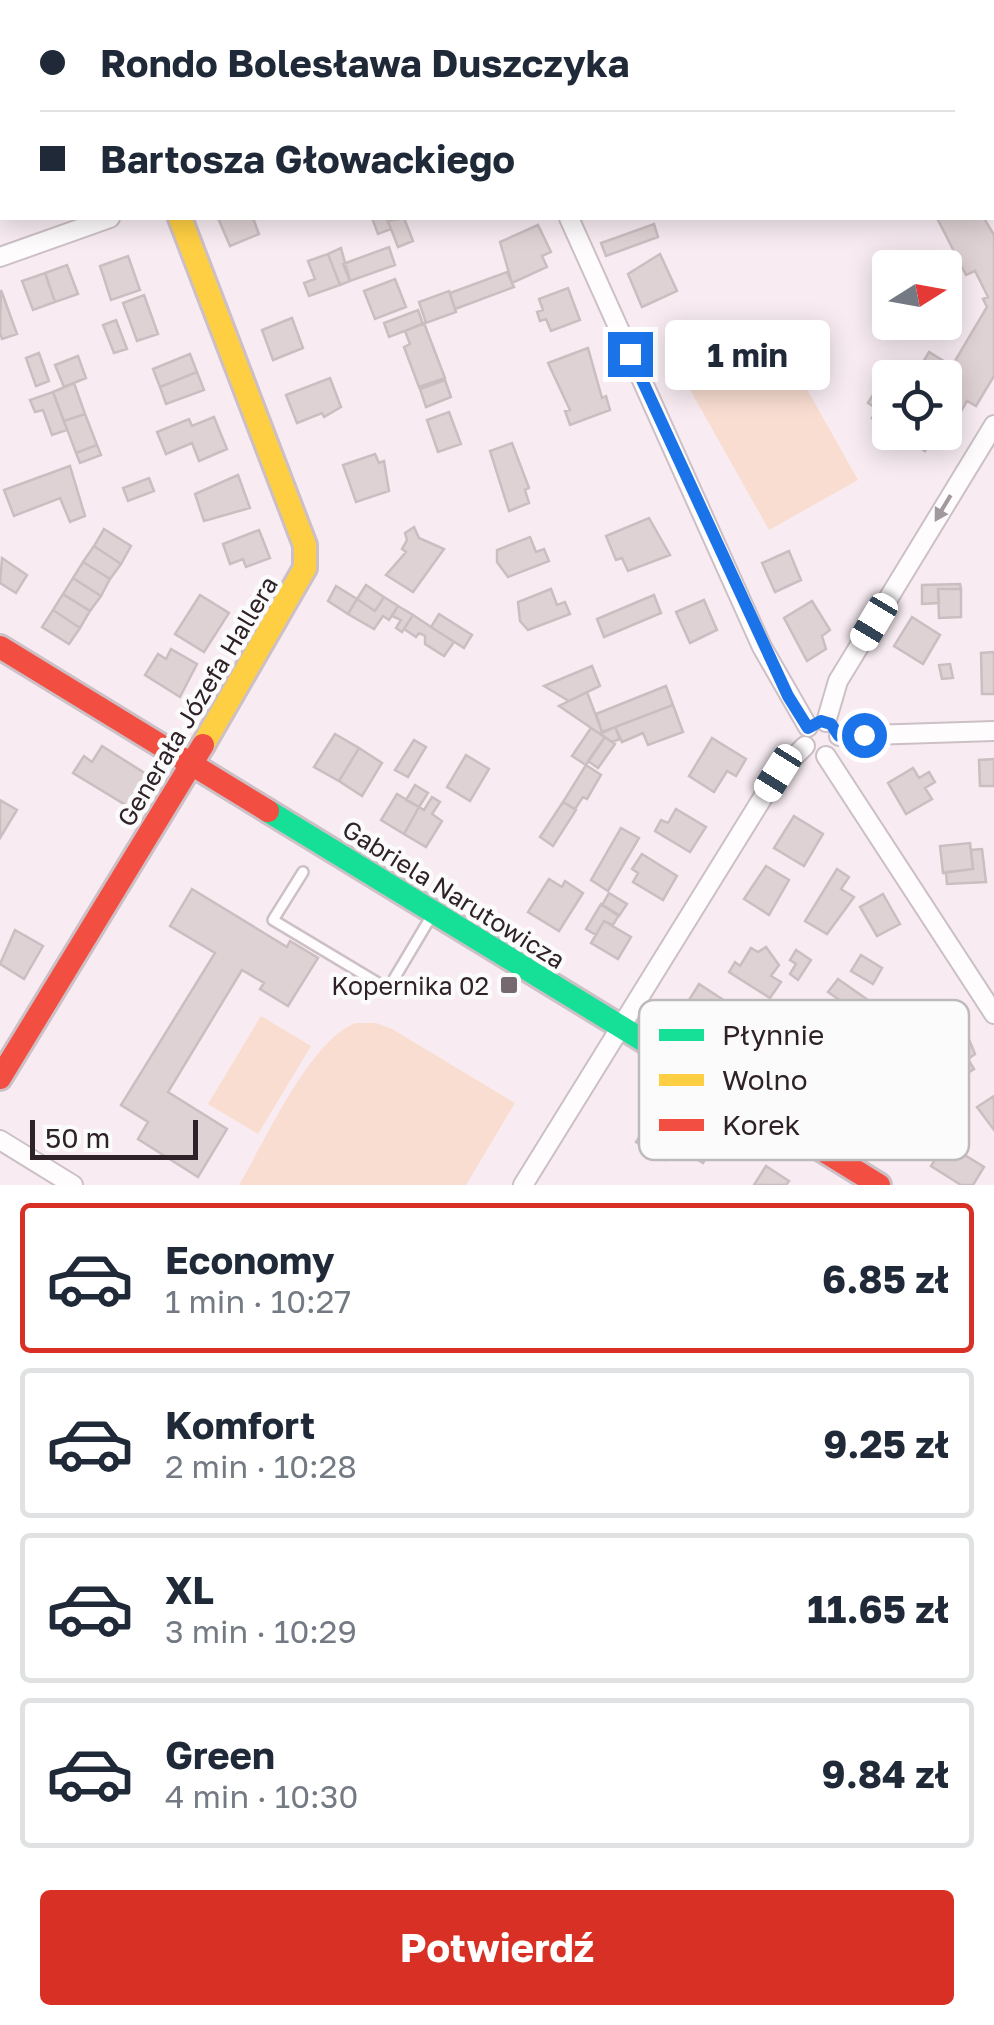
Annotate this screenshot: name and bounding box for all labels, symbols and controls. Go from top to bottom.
text: Rondo Bolesława Duszczyka [100,40,630,85]
text: Bartosza Głowackiego [100,136,515,181]
north arrow [872,250,962,340]
map controls [872,250,962,450]
callout: 1 min [665,319,830,389]
route end [608,332,653,377]
text: 1 min [707,336,788,374]
button: locate [872,360,962,450]
one-way arrow [935,494,952,522]
street label: Generała Józefa Hallera [110,570,284,832]
car [846,589,902,655]
route start [842,713,887,758]
car [749,740,807,806]
street label: Gabriela Narutowicza [337,813,571,975]
place label: Kopernika 02 [331,970,489,1001]
marker: Kopernika 02 [498,974,520,996]
legend [639,1000,969,1160]
text: Płynnie [722,1018,824,1051]
text: Wolno [722,1063,808,1096]
text: Korek [722,1108,800,1141]
scale bar [30,1115,198,1160]
text: 50 m [45,1121,110,1154]
icon: car [45,1233,135,1323]
text: Economy [165,1237,334,1282]
text: 6.85 zł [822,1256,949,1301]
text: 1 min · 10:27 [165,1282,351,1320]
icon: car [45,1398,135,1488]
text: Komfort [165,1402,315,1447]
text: 9.25 zł [823,1421,949,1466]
text: 2 min · 10:28 [165,1447,357,1485]
icon: car [45,1563,135,1653]
text: XL [165,1567,214,1612]
text: 11.65 zł [807,1586,949,1631]
text: 3 min · 10:29 [165,1612,357,1650]
icon: car [45,1728,135,1818]
text: Green [165,1732,275,1777]
text: 9.84 zł [822,1751,949,1796]
text: 4 min · 10:30 [165,1777,358,1815]
button: Potwierdź [40,1890,954,2005]

